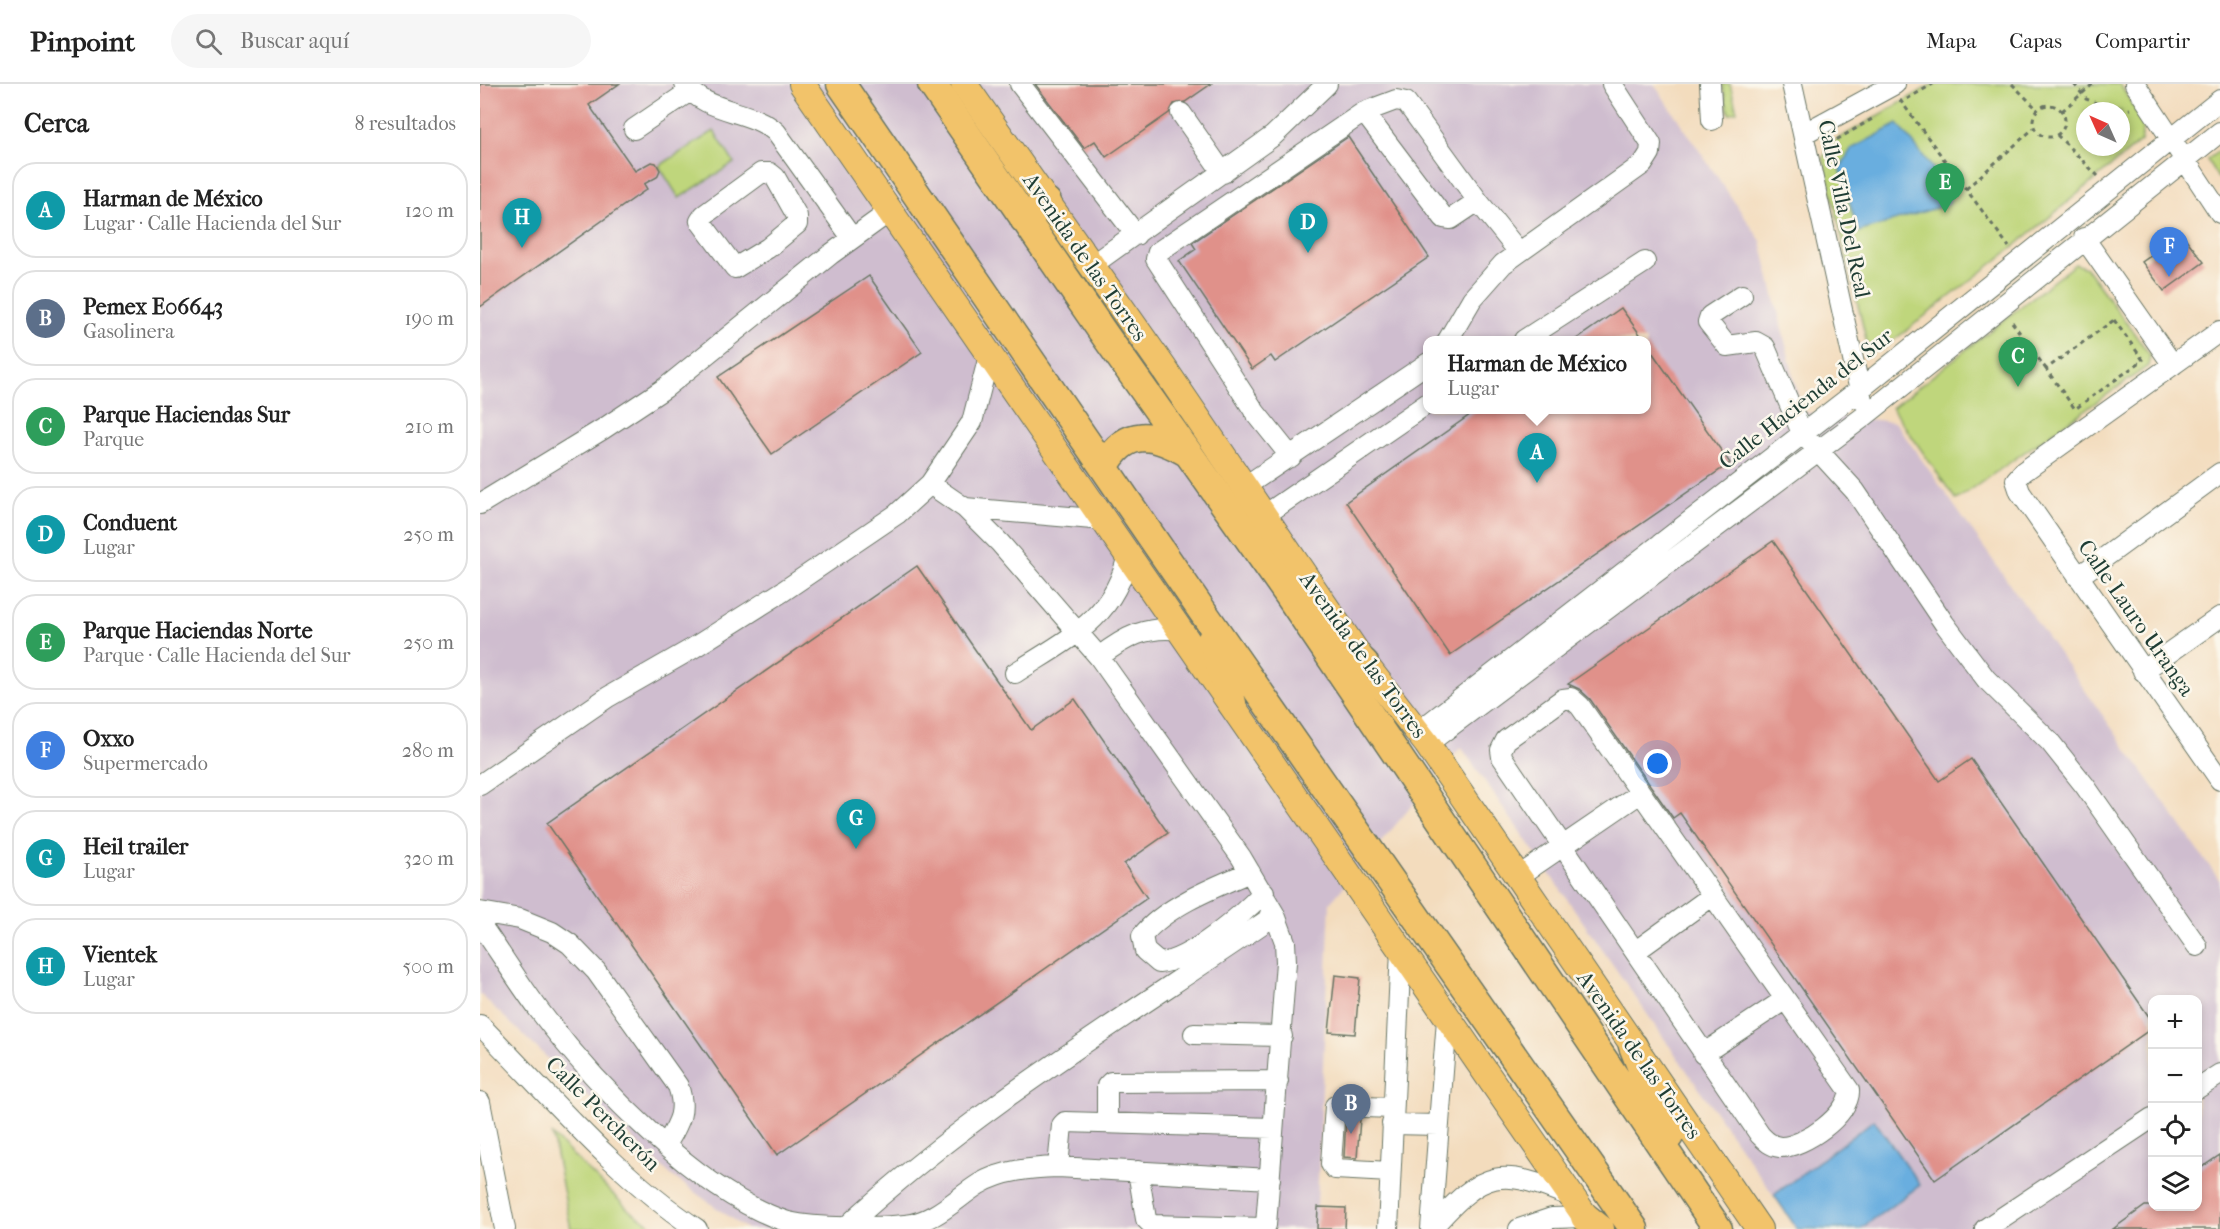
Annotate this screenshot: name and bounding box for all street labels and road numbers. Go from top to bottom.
street label: Calle Villa Del Real [1812,117,1876,301]
street label: Avenida de las Torres [1017,167,1153,346]
street label: Calle Hacienda del Sur [1714,323,1899,475]
street label: Calle Lauro Uranga [2072,535,2200,702]
street label: Avenida de las Torres [1293,566,1432,743]
street label: Avenida de las Torres [1571,965,1707,1144]
street label: Calle Percherón [540,1051,666,1177]

